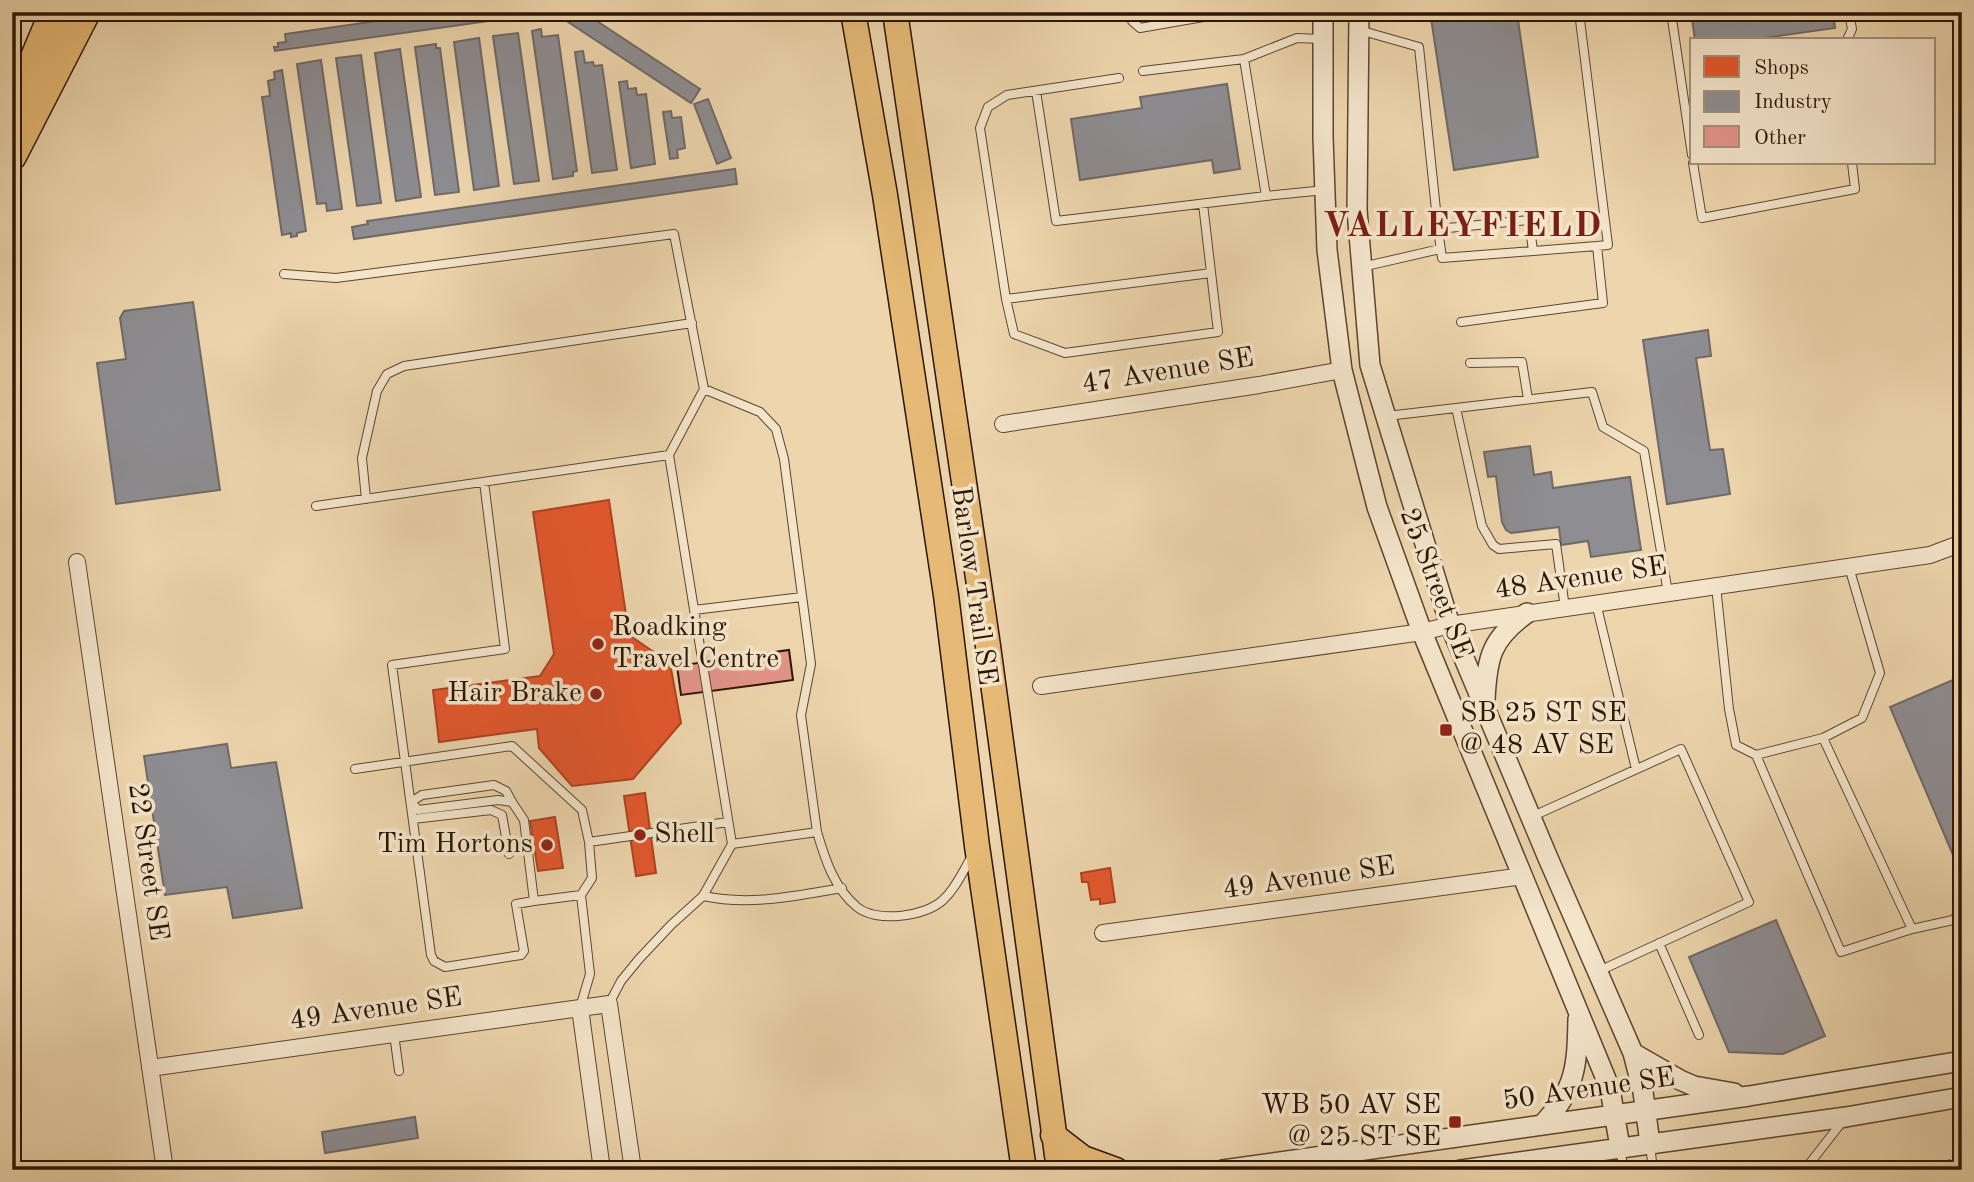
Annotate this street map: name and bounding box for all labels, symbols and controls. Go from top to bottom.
legend [1690,38,1936,164]
text: Shops [1754,58,1809,79]
text: Industry [1754,92,1832,113]
text: Other [1754,128,1806,149]
district label: VALLEYFIELD [1323,209,1603,244]
street label: 47 Avenue SE [1080,345,1256,399]
street label: Barlow Trail SE [945,485,1001,687]
street label: 25 Street SE [1393,505,1477,663]
street label: 48 Avenue SE [1493,553,1669,605]
place label: Roadking Travel Centre [612,614,779,674]
marker: Roadking Travel Centre [590,636,606,652]
place label: Hair Brake [447,680,582,708]
marker: Hair Brake [588,686,604,702]
place label: SB 25 ST SE @ 48 AV SE [1460,700,1627,760]
marker: SB 25 ST SE @ 48 AV SE [1438,722,1454,738]
street label: 22 Street SE [122,781,172,943]
place label: Shell [654,821,715,849]
marker: Shell [632,827,648,843]
place label: Tim Hortons [377,831,533,859]
marker: Tim Hortons [539,837,555,853]
street label: 49 Avenue SE [1221,853,1397,905]
street label: 49 Avenue SE [288,984,464,1036]
street label: 50 Avenue SE [1501,1064,1677,1116]
place label: WB 50 AV SE @ 25 ST SE [1261,1092,1441,1152]
marker: WB 50 AV SE @ 25 ST SE [1447,1114,1463,1130]

